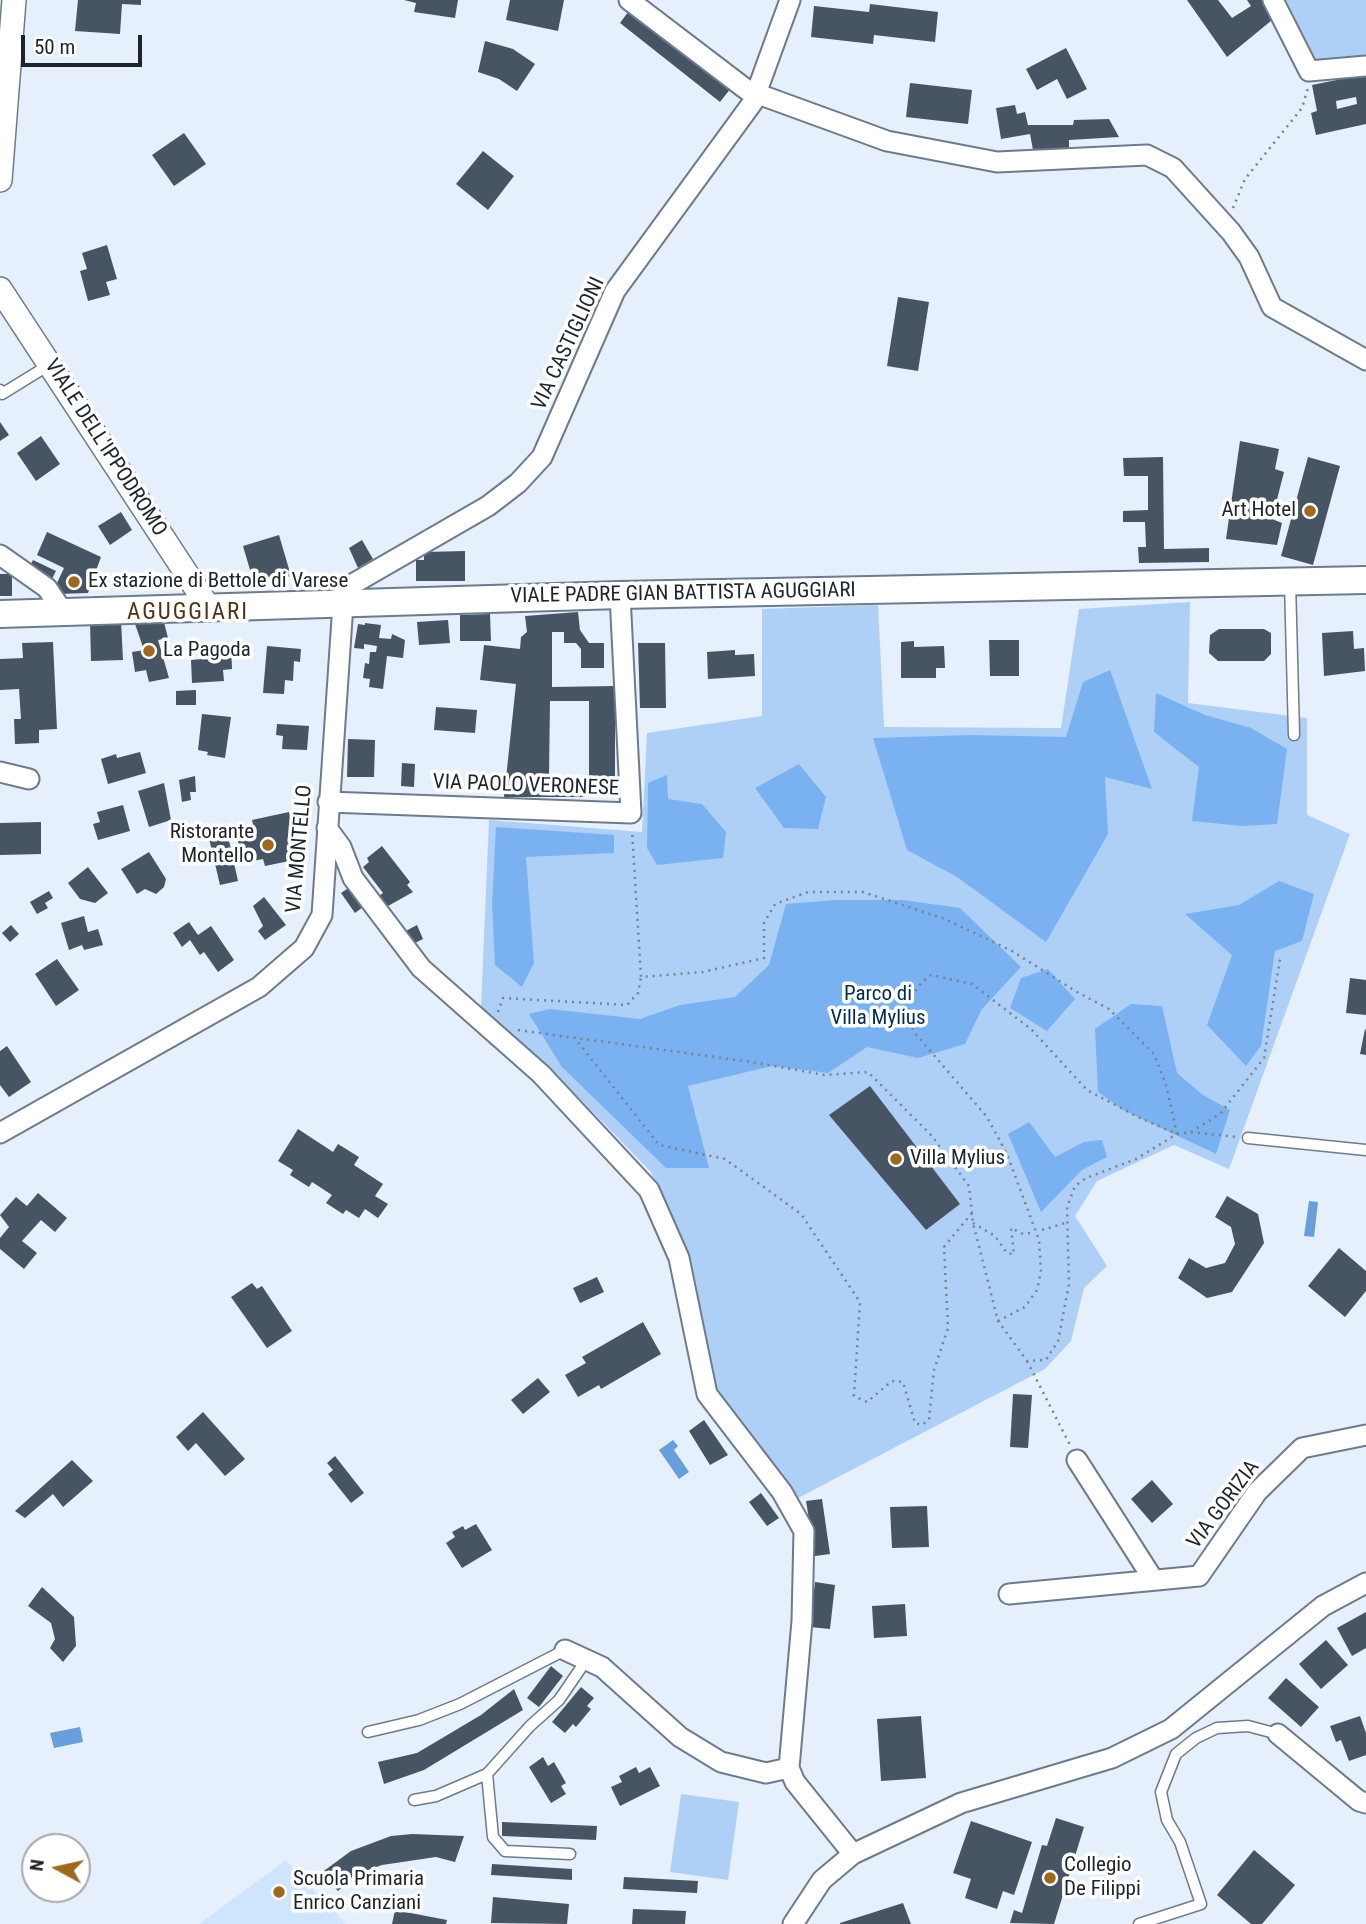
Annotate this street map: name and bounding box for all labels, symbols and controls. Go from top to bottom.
scale bar [24,21,145,65]
text: 50 m [34,35,75,59]
street label: VIA CASTIGLIONI [527,274,611,414]
street label: VIALE DELL'IPPODROMO [38,355,172,541]
place label: Art Hotel [1222,498,1296,524]
marker: Art Hotel [1302,503,1318,519]
place label: Ex stazione di Bettole di Varese [88,569,348,595]
marker: Ex stazione di Bettole di Varese [66,574,82,590]
street label: VIALE PADRE GIAN BATTISTA AGUGGIARI [510,578,856,610]
district label: AGUGGIARI [128,599,248,627]
place label: La Pagoda [163,638,251,664]
marker: La Pagoda [141,643,157,659]
street label: VIA PAOLO VERONESE [432,770,620,802]
street label: VIA MONTELLO [282,784,318,914]
place label: Ristorante Montello [170,820,254,870]
marker: Ristorante Montello [260,837,276,853]
park label: Parco di Villa Mylius [830,982,926,1032]
place label: Villa Mylius [910,1146,1005,1172]
marker: Villa Mylius [888,1151,904,1167]
street label: VIA GORIZIA [1183,1456,1265,1554]
north arrow [21,1833,91,1903]
place label: Collegio De Filippi [1064,1853,1141,1903]
text: N [24,1858,49,1873]
place label: Scuola Primaria Enrico Canziani [293,1867,424,1917]
marker: Collegio De Filippi [1042,1870,1058,1886]
marker: Scuola Primaria Enrico Canziani [271,1884,287,1900]

